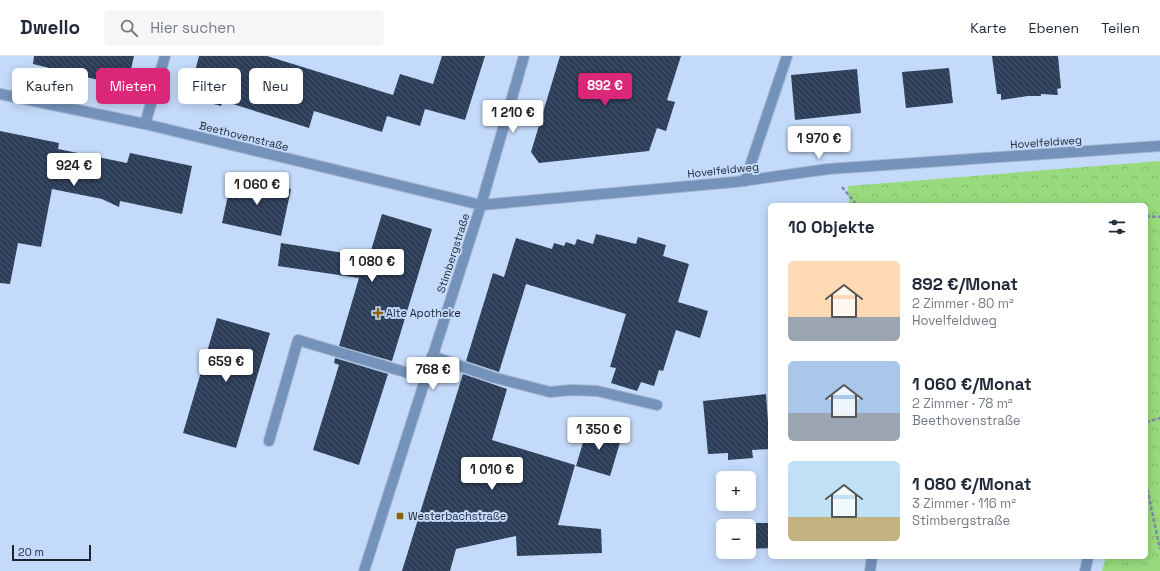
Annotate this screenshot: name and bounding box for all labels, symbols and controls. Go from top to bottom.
search box [104,10,384,46]
text: Dwello [20,15,80,40]
icon: search [118,17,140,39]
text: Hier suchen [150,18,235,37]
text: Karte [970,19,1007,37]
text: Ebenen [1029,19,1079,37]
text: Teilen [1101,19,1140,37]
chip: Kaufen [12,68,88,104]
chip: Mieten [96,68,170,104]
chip: Filter [178,68,241,104]
chip: Neu [249,68,303,104]
pin: 892 € [577,73,633,107]
text: 892 € [587,77,623,94]
pin: 1 210 € [476,100,550,134]
text: 1 210 € [491,104,535,121]
street label: Beethovenstraße [198,118,290,154]
pin: 1 970 € [782,126,856,160]
text: 1 970 € [797,130,841,147]
street label: Hovelfeldweg [1010,133,1082,151]
pin: 924 € [46,153,102,187]
text: 924 € [56,157,92,174]
street label: Hovelfeldweg [687,159,759,181]
pin: 1 060 € [220,172,294,206]
text: 1 060 € [234,176,280,193]
street label: Stimbergstraße [434,211,472,295]
text: 10 Objekte [788,216,875,238]
icon: filters [1106,216,1128,238]
pin: 1 080 € [335,249,409,283]
text: 1 080 € [349,253,395,270]
text: 892 €/Monat [912,273,1018,295]
icon: home [820,277,868,325]
text: 2 Zimmer · 80 m² [912,295,1014,312]
place label: Alte Apotheke [386,306,461,320]
marker: Alte Apotheke [373,308,383,318]
text: Hovelfeldweg [912,312,997,329]
pin: 659 € [198,349,254,383]
text: 659 € [208,353,244,370]
pin: 768 € [405,357,461,391]
text: 768 € [415,361,451,378]
text: 1 060 €/Monat [912,373,1032,395]
icon: home [820,377,868,425]
text: 2 Zimmer · 78 m² [912,395,1013,412]
text: Beethovenstraße [912,412,1021,429]
pin: 1 350 € [562,417,636,451]
text: 1 350 € [576,421,622,438]
pin: 1 010 € [455,457,529,491]
text: 1 010 € [470,461,514,478]
map controls [716,471,756,559]
button: + [716,471,756,511]
text: 1 080 €/Monat [912,473,1032,495]
icon: home [820,477,868,525]
text: 3 Zimmer · 116 m² [912,495,1016,512]
place label: Westerbachstraße [408,509,506,523]
marker: Westerbachstraße [395,511,405,521]
text: Stimbergstraße [912,512,1010,529]
button: − [716,519,756,559]
scale bar [12,543,91,562]
text: 20 m [18,545,44,559]

